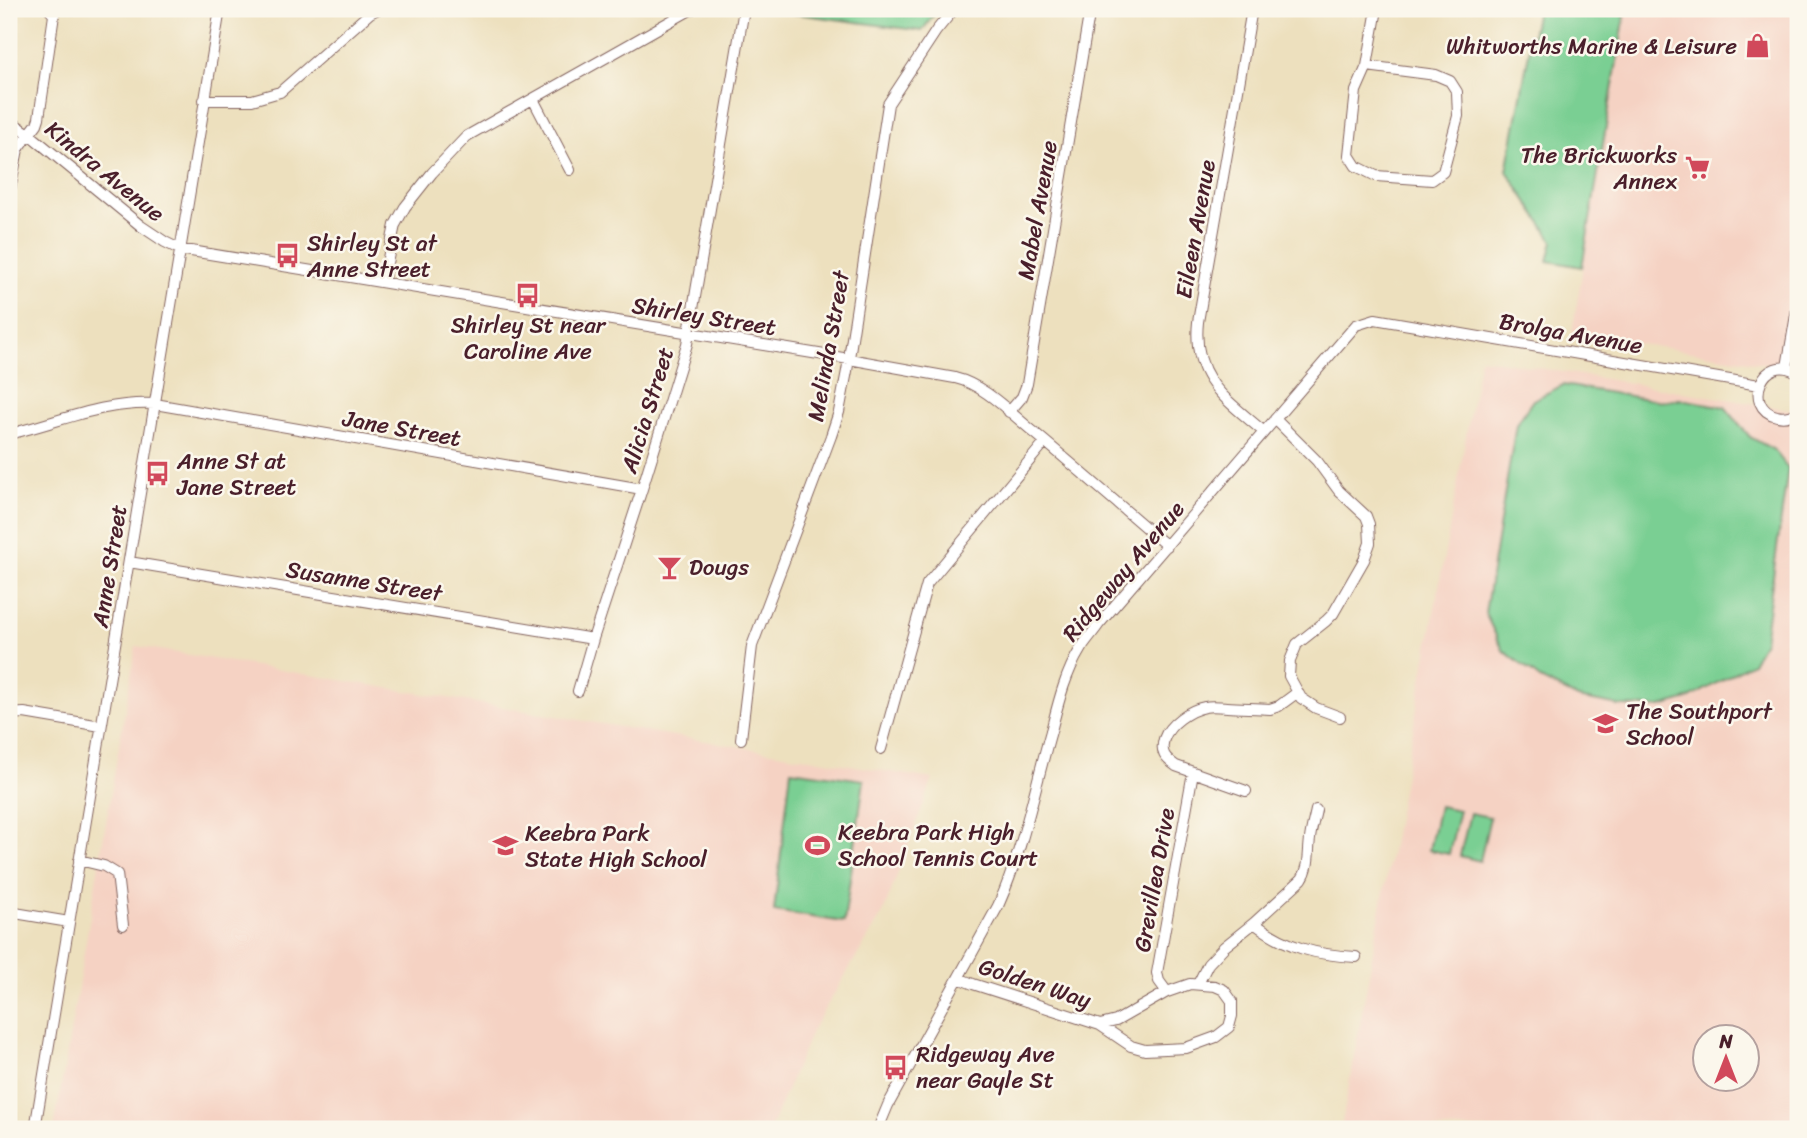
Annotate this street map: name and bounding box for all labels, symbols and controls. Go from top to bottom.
place label: Whitworths Marine & Leisure [1446,26,1737,67]
shop icon: Whitworths Marine & Leisure [1743,32,1771,60]
street label: Kindra Avenue [35,110,174,233]
place label: The Brickworks Annex [1521,135,1677,202]
street label: Mabel Avenue [1005,137,1070,283]
supermarket icon: The Brickworks Annex [1683,154,1711,182]
street label: Eileen Avenue [1163,156,1228,302]
place label: Shirley St at Anne Street [306,223,439,290]
bus stop icon: Shirley St at Anne Street [273,242,301,270]
street label: Melinda Street [795,266,862,425]
bus stop icon: Shirley St near Caroline Ave [514,281,542,309]
street label: Shirley Street [629,285,779,348]
street label: Brolga Avenue [1496,301,1646,366]
place label: Shirley St near Caroline Ave [451,305,607,372]
street label: Alicia Street [609,342,686,479]
street label: Jane Street [339,398,464,459]
place label: Anne St at Jane Street [176,441,296,508]
bus stop icon: Anne St at Jane Street [143,460,171,488]
street label: Ridgeway Avenue [1052,491,1195,651]
street label: Anne Street [79,502,139,631]
place label: Dougs [689,547,749,588]
street label: Susanne Street [283,549,447,614]
bar icon: Dougs [655,553,683,581]
place label: The Southport School [1626,691,1773,758]
school or university icon: The Southport School [1592,710,1620,738]
street label: Grevillea Drive [1122,805,1187,955]
place label: Keebra Park High School Tennis Court [838,812,1038,879]
place label: Keebra Park State High School [525,813,707,880]
sports icon: Keebra Park High School Tennis Court [804,831,832,859]
school or university icon: Keebra Park State High School [491,832,519,860]
street label: Golden Way [973,946,1096,1021]
north arrow [1692,1023,1762,1092]
text: N [1718,1025,1733,1058]
place label: Ridgeway Ave near Gayle St [916,1034,1055,1101]
bus stop icon: Ridgeway Ave near Gayle St [882,1053,910,1081]

